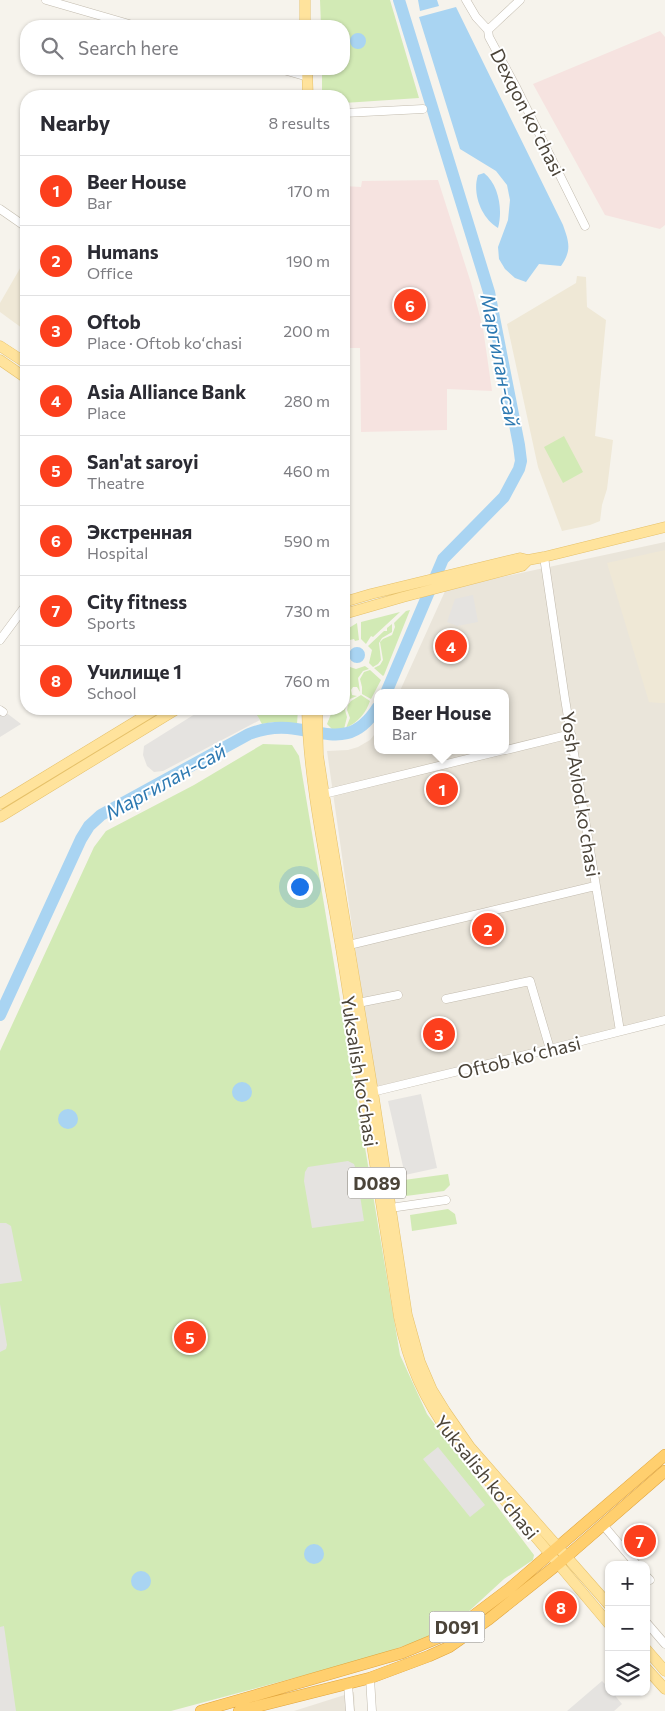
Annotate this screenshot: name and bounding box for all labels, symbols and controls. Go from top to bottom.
search box [20,20,350,75]
icon: search [38,34,66,62]
text: Search here [78,36,178,59]
street label: Dexqon koʻchasi [486,44,570,180]
text: Nearby [40,110,110,135]
text: 8 results [269,113,330,132]
text: Beer House [87,170,186,193]
text: 1 [52,181,60,200]
text: 170 m [287,181,330,200]
text: Bar [87,193,112,212]
text: Humans [87,240,159,263]
text: 2 [51,251,61,270]
text: 190 m [286,251,330,270]
text: Office [87,263,133,282]
pin: 6 [394,286,426,324]
water label: Маргилан-сай [476,292,526,429]
text: Oftob [87,310,141,333]
text: 3 [51,321,61,340]
text: 200 m [283,321,330,340]
text: Place · Oftob koʻchasi [87,333,242,352]
text: Asia Alliance Bank [87,380,246,403]
text: 4 [51,391,61,410]
text: 280 m [284,391,330,410]
text: Place [87,403,126,422]
text: San'at saroyi [87,450,199,473]
text: 5 [51,461,61,480]
text: 460 m [283,461,330,480]
text: Theatre [87,473,144,492]
text: Экстренная [87,520,192,543]
text: 6 [51,531,61,550]
text: 590 m [284,531,330,550]
text: Hospital [87,543,148,562]
text: City fitness [87,590,187,613]
text: 7 [52,601,60,620]
text: 730 m [285,601,330,620]
text: Sports [87,613,136,632]
pin: 4 [435,627,467,665]
text: Училище 1 [87,660,182,683]
text: 8 [51,671,61,690]
text: 760 m [284,671,330,690]
text: School [87,683,137,702]
popup [374,689,509,754]
text: Beer House [392,701,491,724]
street label: Yosh Avlod koʻchasi [557,710,605,878]
text: Bar [392,724,417,743]
water label: Маргилан-сай [100,738,230,824]
pin: 1 [426,770,458,808]
your location [287,874,313,900]
pin: 2 [472,910,504,948]
street label: Yuksalish koʻchasi [337,994,383,1148]
pin: 3 [423,1015,455,1053]
street label: Oftob koʻchasi [455,1031,583,1083]
road number: D089 [348,1168,406,1198]
pin: 5 [174,1318,206,1356]
street label: Yuksalish koʻchasi [430,1410,544,1544]
pin: 7 [624,1522,656,1560]
map controls [605,1561,650,1696]
button: + [605,1561,650,1606]
pin: 8 [545,1588,577,1626]
button: − [605,1606,650,1651]
road number: D091 [430,1611,484,1642]
button: layers [605,1651,650,1696]

